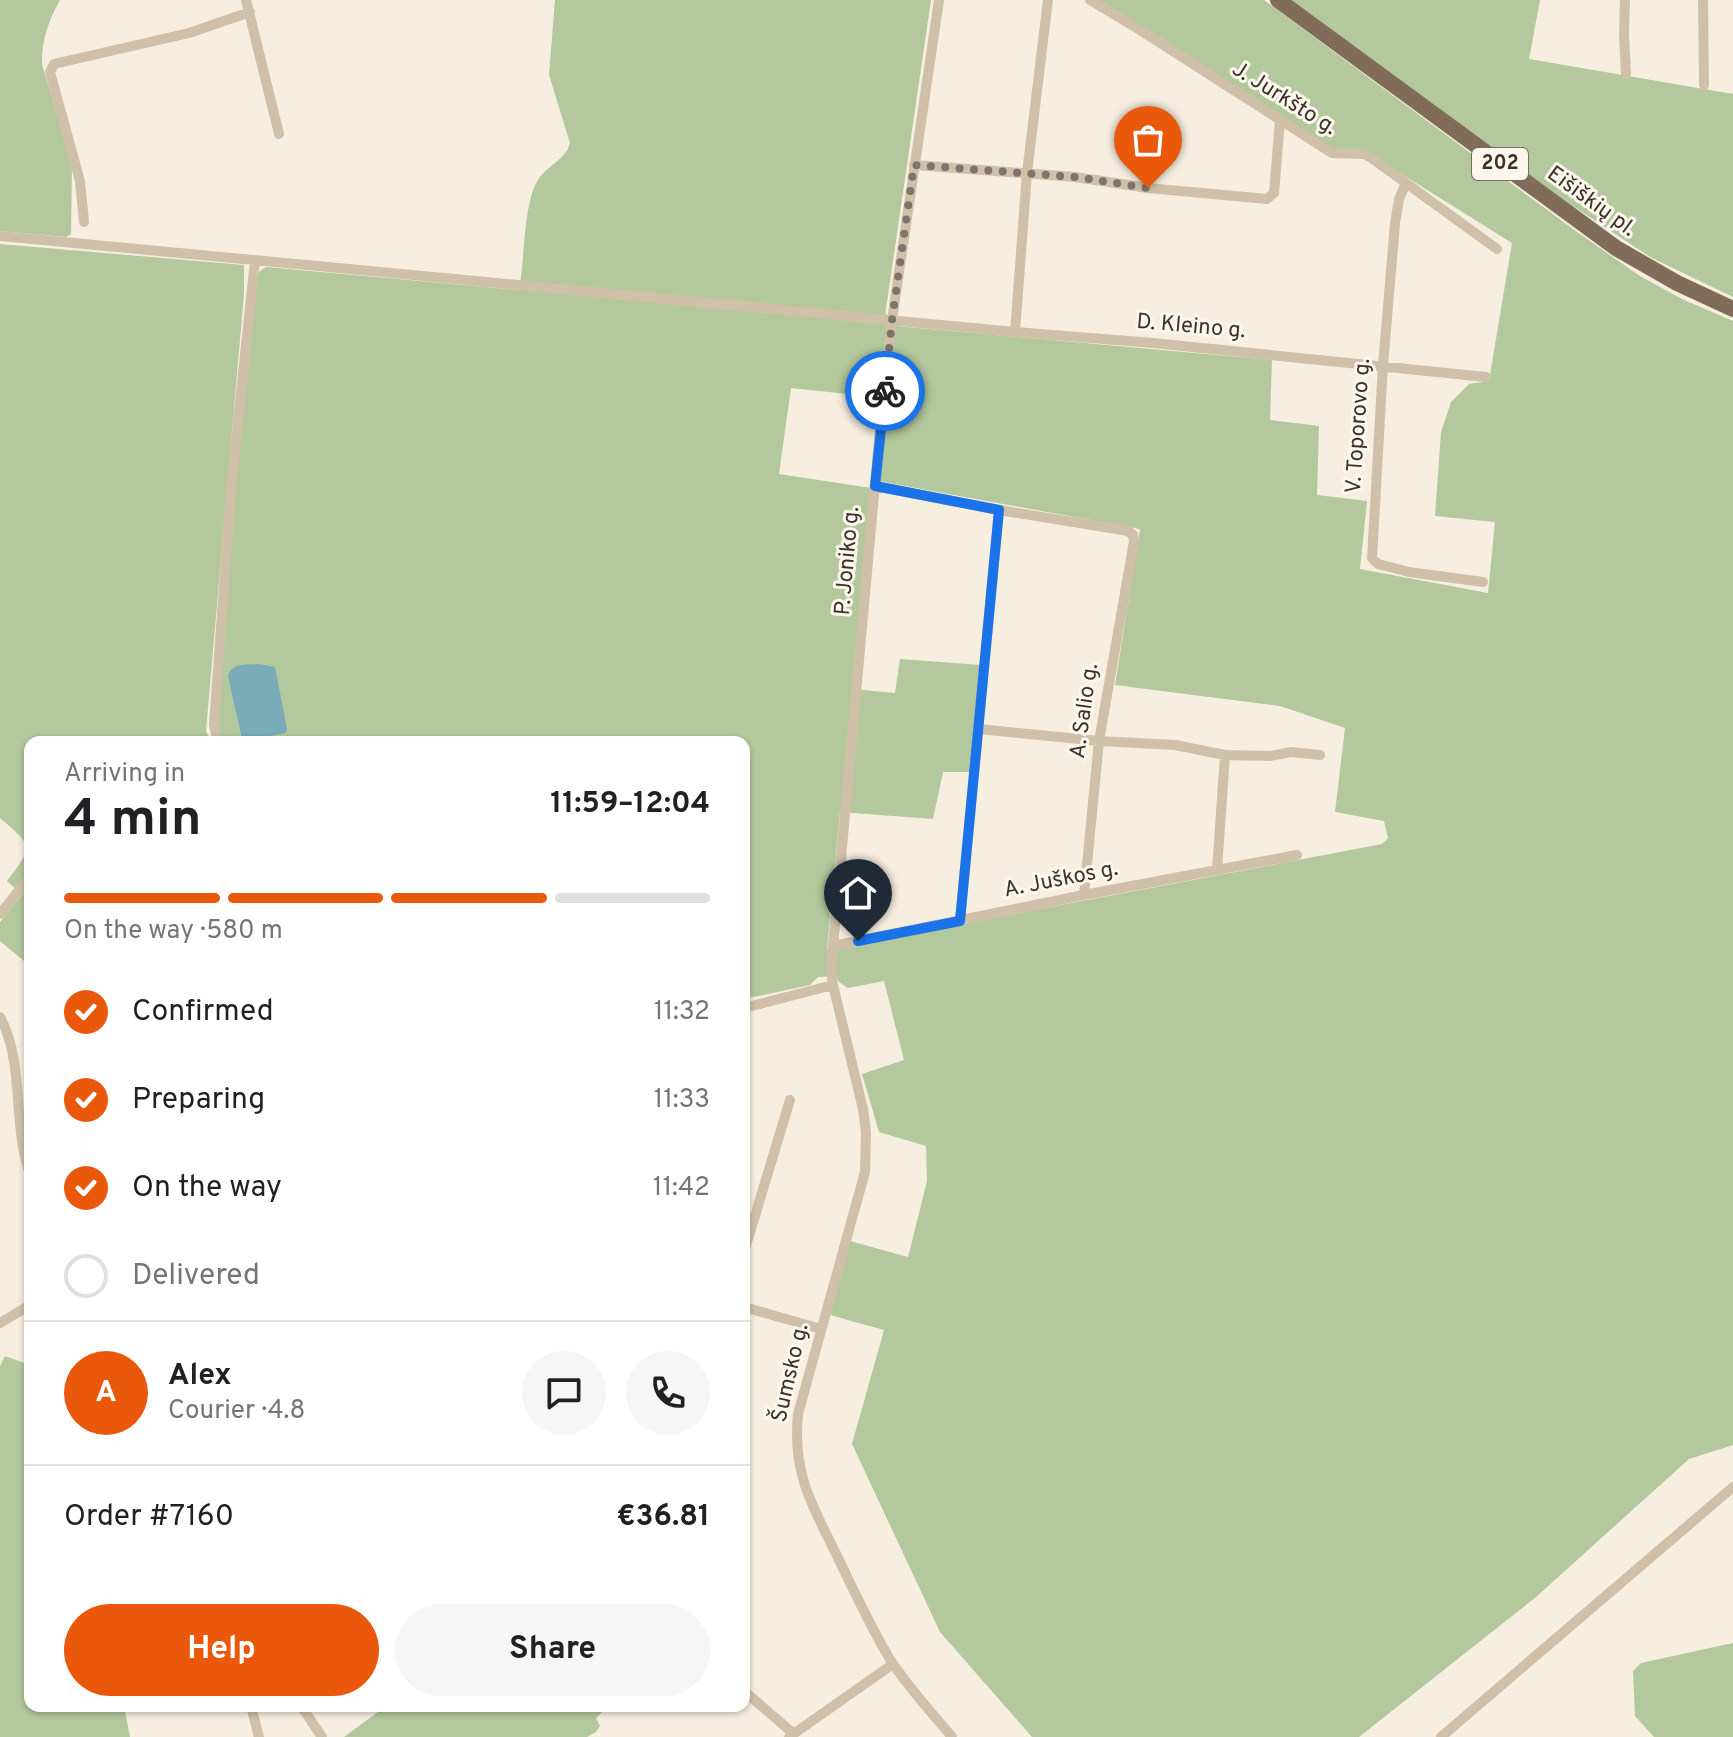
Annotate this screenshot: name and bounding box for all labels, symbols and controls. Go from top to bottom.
street label: J. Jurkšto g. [1227,56,1341,142]
pin [1114,106,1182,188]
icon: bag [1126,118,1170,162]
road number: 202 [1472,148,1528,180]
street label: Eišiškių pl. [1541,161,1641,243]
street label: D. Kleino g. [1135,309,1247,345]
courier [845,351,925,431]
street label: V. Toporovo g. [1341,357,1377,495]
icon: bike [863,369,907,413]
street label: P. Joniko g. [830,506,866,616]
street label: A. Salio g. [1065,662,1105,760]
text: Arriving in [64,758,185,791]
text: 11:59–12:04 [550,786,710,823]
text: 4 min [64,788,201,854]
street label: A. Juškos g. [1002,856,1120,904]
pin [824,859,892,941]
icon: home [836,871,880,915]
text: On the way · 580 m [64,915,283,948]
icon: check [64,990,108,1034]
text: Confirmed [132,994,274,1031]
text: 11:32 [654,996,710,1029]
icon: check [64,1078,108,1122]
text: Preparing [132,1082,265,1119]
text: 11:33 [653,1084,710,1117]
icon: check [64,1166,108,1210]
text: On the way [132,1170,282,1207]
text: 11:42 [653,1172,710,1205]
text: Delivered [132,1258,260,1295]
street label: Šumsko g. [764,1320,815,1425]
button: chat [522,1351,606,1435]
button: phone [626,1351,710,1435]
text: Alex [168,1358,232,1395]
text: A [95,1375,117,1412]
text: Courier · 4.8 [168,1395,305,1428]
text: Order #7160 [64,1499,234,1536]
text: €36.81 [616,1499,710,1536]
button: Help [64,1604,379,1696]
button: Share [395,1604,710,1696]

